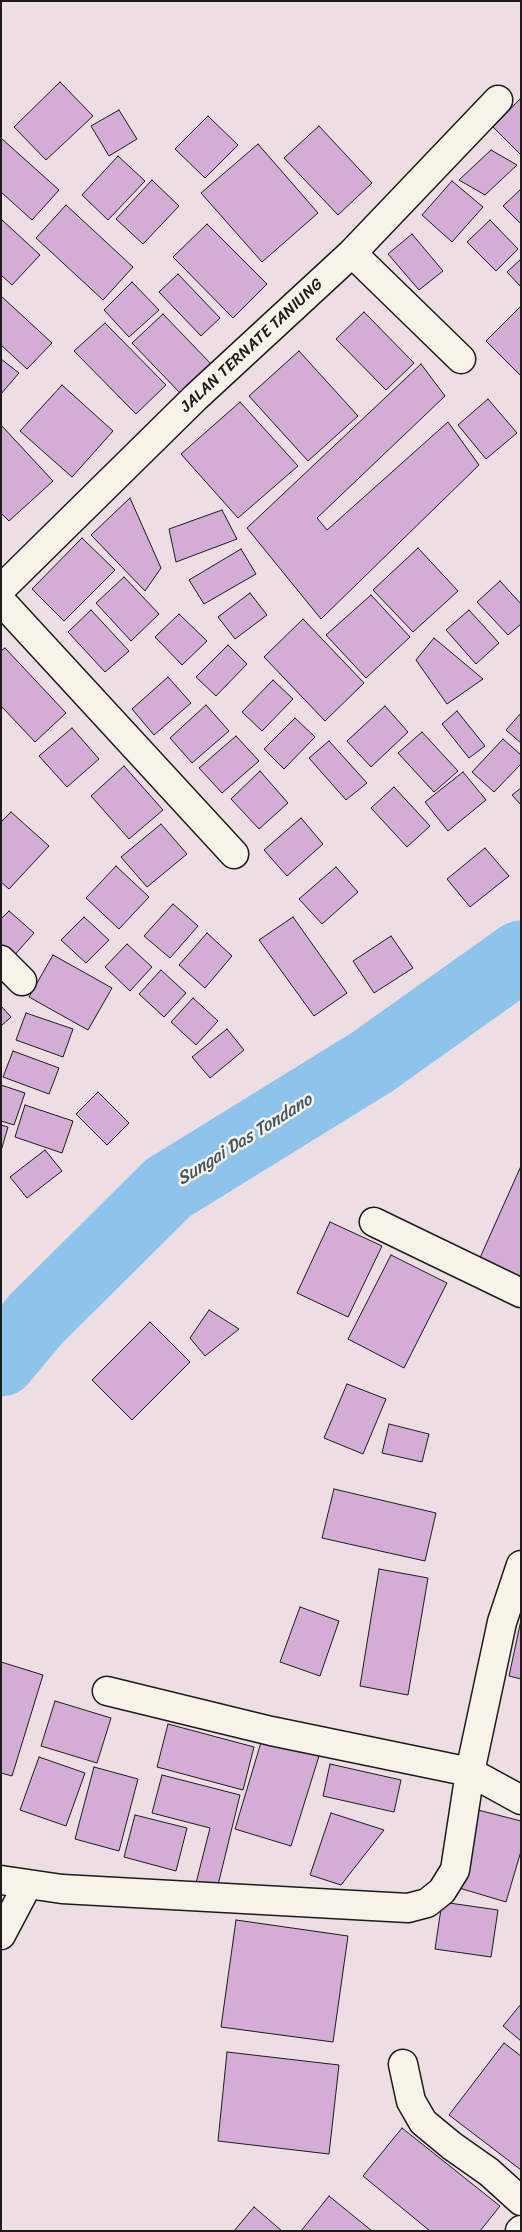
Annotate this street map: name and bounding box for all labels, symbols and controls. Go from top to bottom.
street label: JALAN TERNATE TANIUNG [177,275,327,417]
water label: Sungai Das Tondano [173,1090,317,1190]

